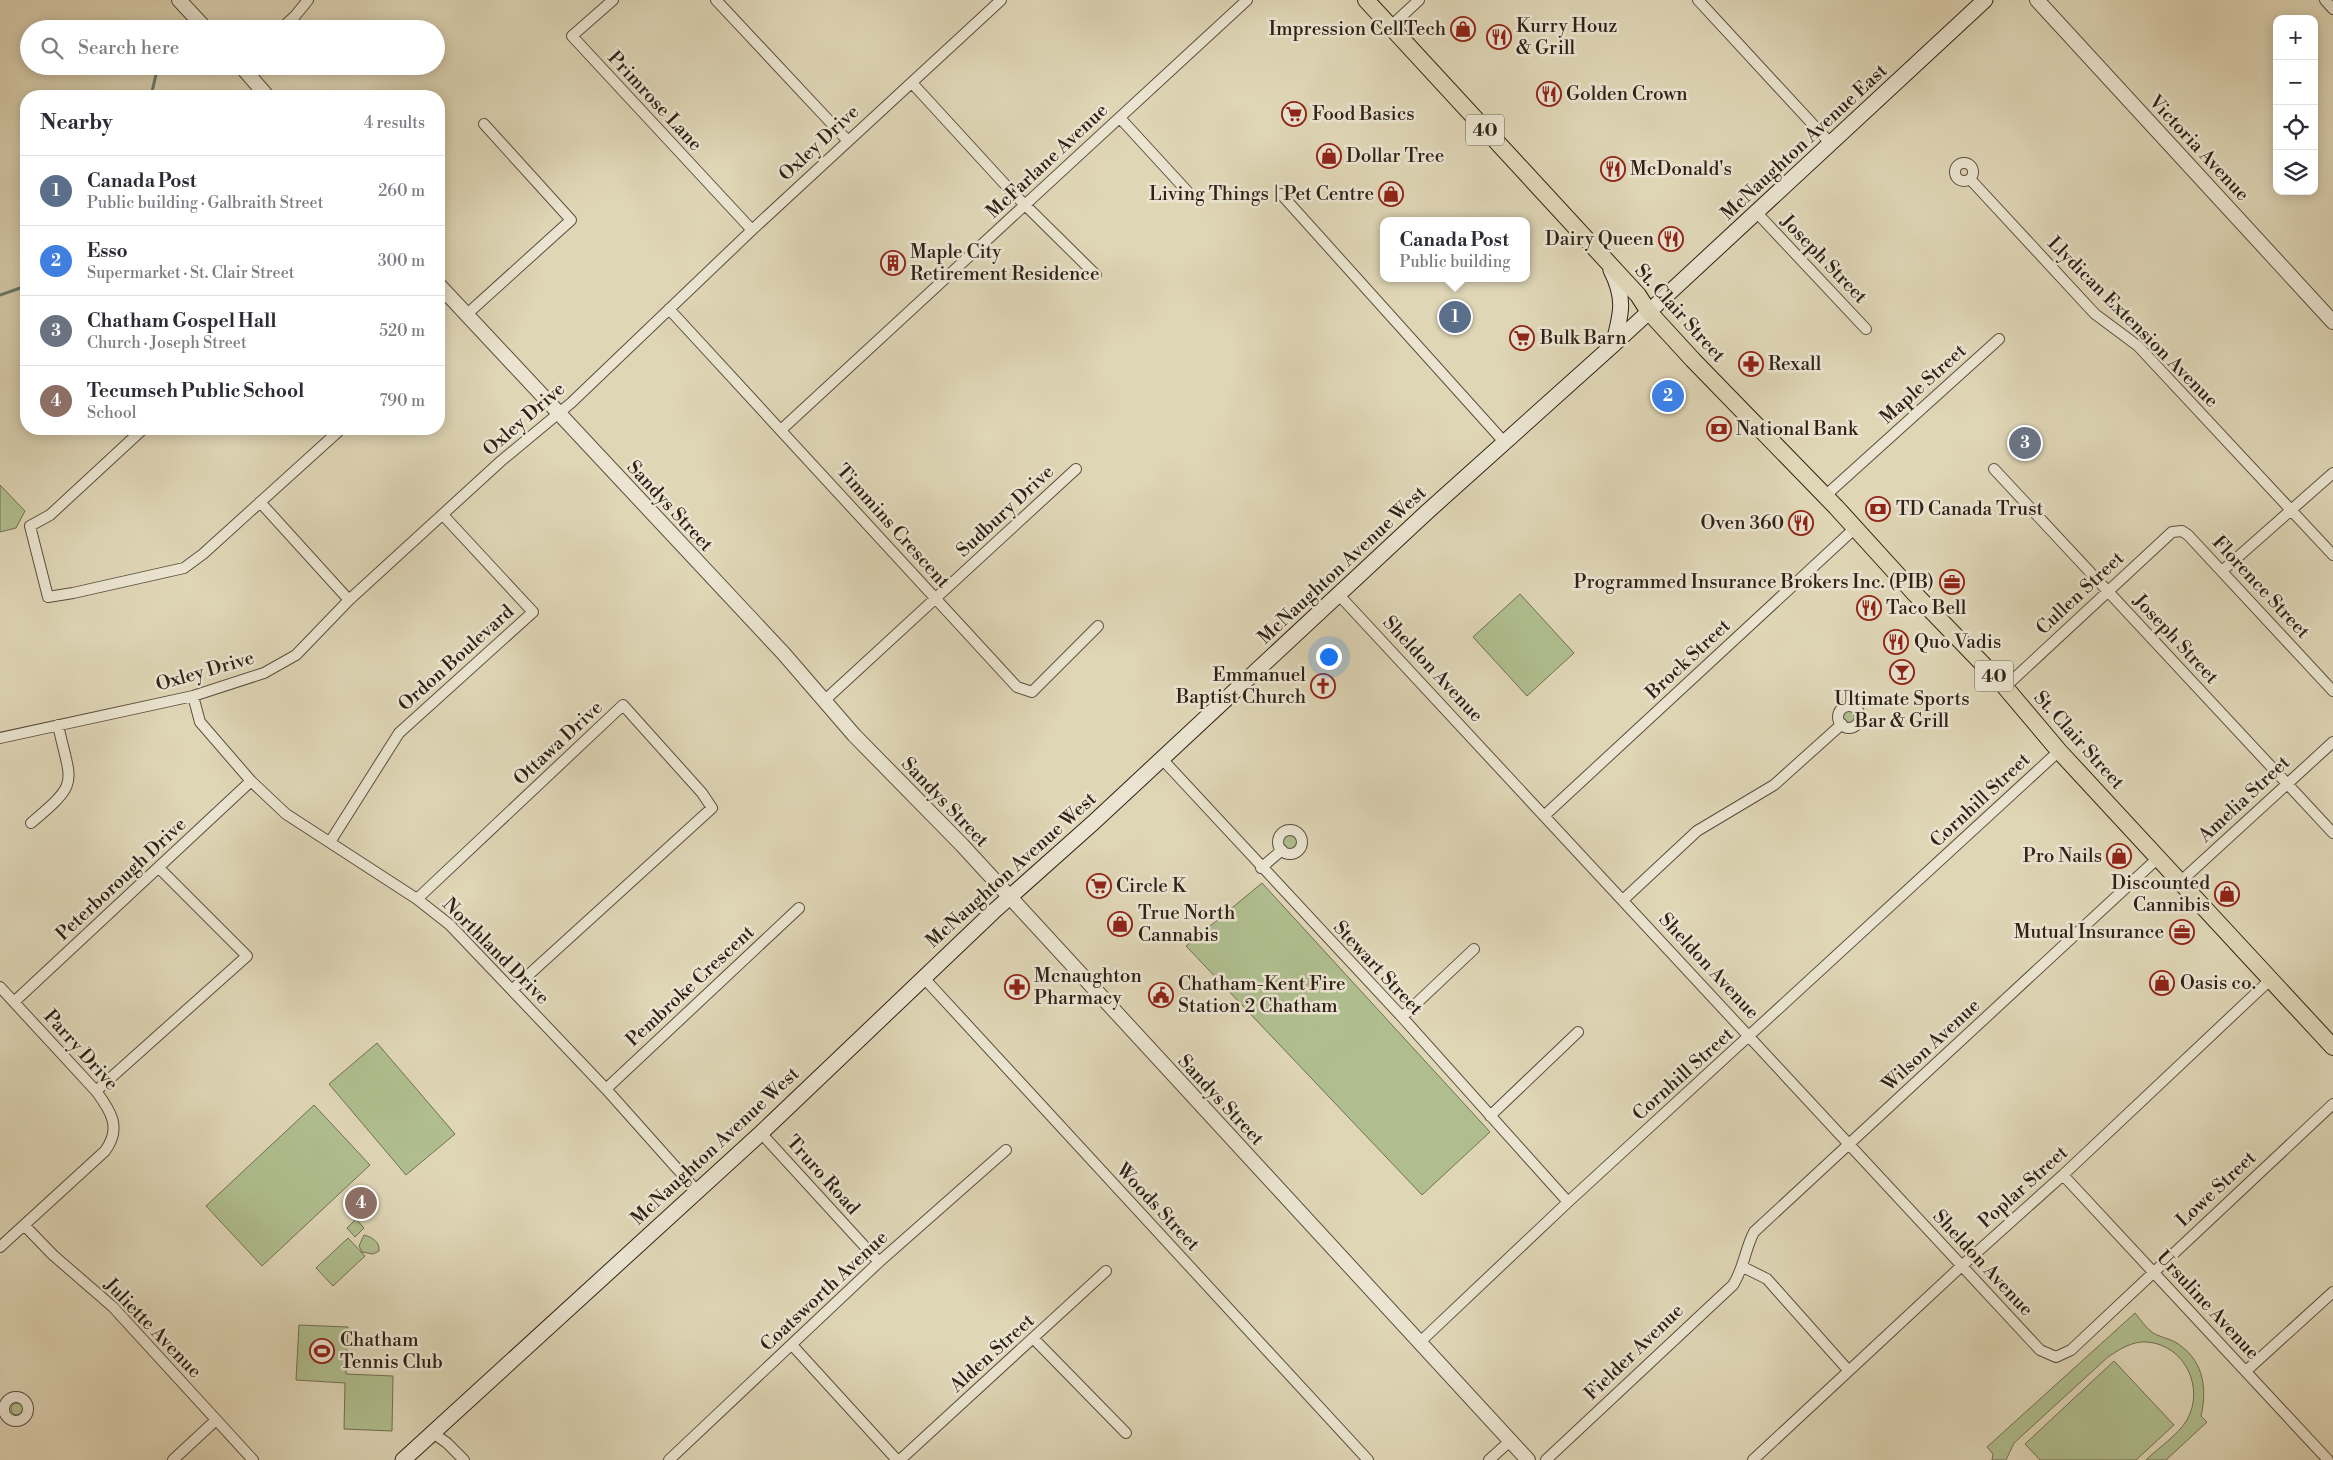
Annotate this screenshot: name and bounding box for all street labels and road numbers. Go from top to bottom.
street label: Primrose Lane [603,46,707,156]
street label: McNaughton Avenue East [1716,58,1892,225]
street label: Victoria Avenue [2143,89,2254,206]
street label: McFarlane Avenue [981,98,1113,224]
street label: Oxley Drive [774,100,864,186]
road number: 40 [1466,114,1504,146]
street label: Joseph Street [1775,209,1873,309]
street label: Llydican Extension Avenue [2042,231,2224,413]
street label: St. Clair Street [1630,259,1731,367]
street label: Maple Street [1875,339,1971,429]
street label: Oxley Drive [478,377,570,461]
street label: Sandys Street [622,455,718,557]
street label: Timmins Crescent [831,459,955,593]
street label: Sudbury Drive [951,460,1059,562]
street label: McNaughton Avenue West [1253,480,1431,649]
street label: Florence Street [2207,530,2315,644]
street label: Cullen Street [2031,546,2129,640]
street label: Joseph Street [2127,588,2224,689]
street label: Ordon Boulevard [393,600,519,716]
street label: Sheldon Avenue [1378,611,1488,727]
street label: Brock Street [1640,614,1736,705]
street label: Oxley Drive [153,646,257,696]
road number: 40 [1975,660,2013,691]
street label: St. Clair Street [2029,686,2130,794]
street label: Ottawa Drive [508,696,608,790]
street label: Cornhill Street [1925,747,2035,852]
street label: Amelia Street [2193,750,2295,848]
street label: Sandys Street [896,752,994,852]
street label: McNaughton Avenue West [921,787,1102,953]
street label: Peterborough Drive [51,812,191,946]
street label: Northland Drive [438,893,554,1009]
street label: Sheldon Avenue [1654,908,1764,1024]
street label: Stewart Street [1328,916,1428,1021]
street label: Pembroke Crescent [621,920,759,1052]
street label: Wilson Avenue [1876,993,1985,1097]
street label: Parry Drive [38,1005,124,1095]
street label: Cornhill Street [1627,1022,1739,1126]
street label: Sandys Street [1173,1049,1269,1151]
street label: McNaughton Avenue West [626,1061,804,1230]
street label: Truro Road [781,1130,865,1220]
street label: Poplar Street [1973,1140,2073,1234]
street label: Lowe Street [2171,1146,2261,1232]
street label: Woods Street [1110,1157,1205,1256]
street label: Sheldon Avenue [1928,1205,2038,1321]
street label: Coatsworth Avenue [755,1226,893,1356]
street label: Ursuline Avenue [2151,1245,2265,1365]
street label: Juliette Avenue [99,1272,207,1383]
street label: Fielder Avenue [1579,1299,1689,1405]
street label: Alden Street [944,1308,1040,1398]

